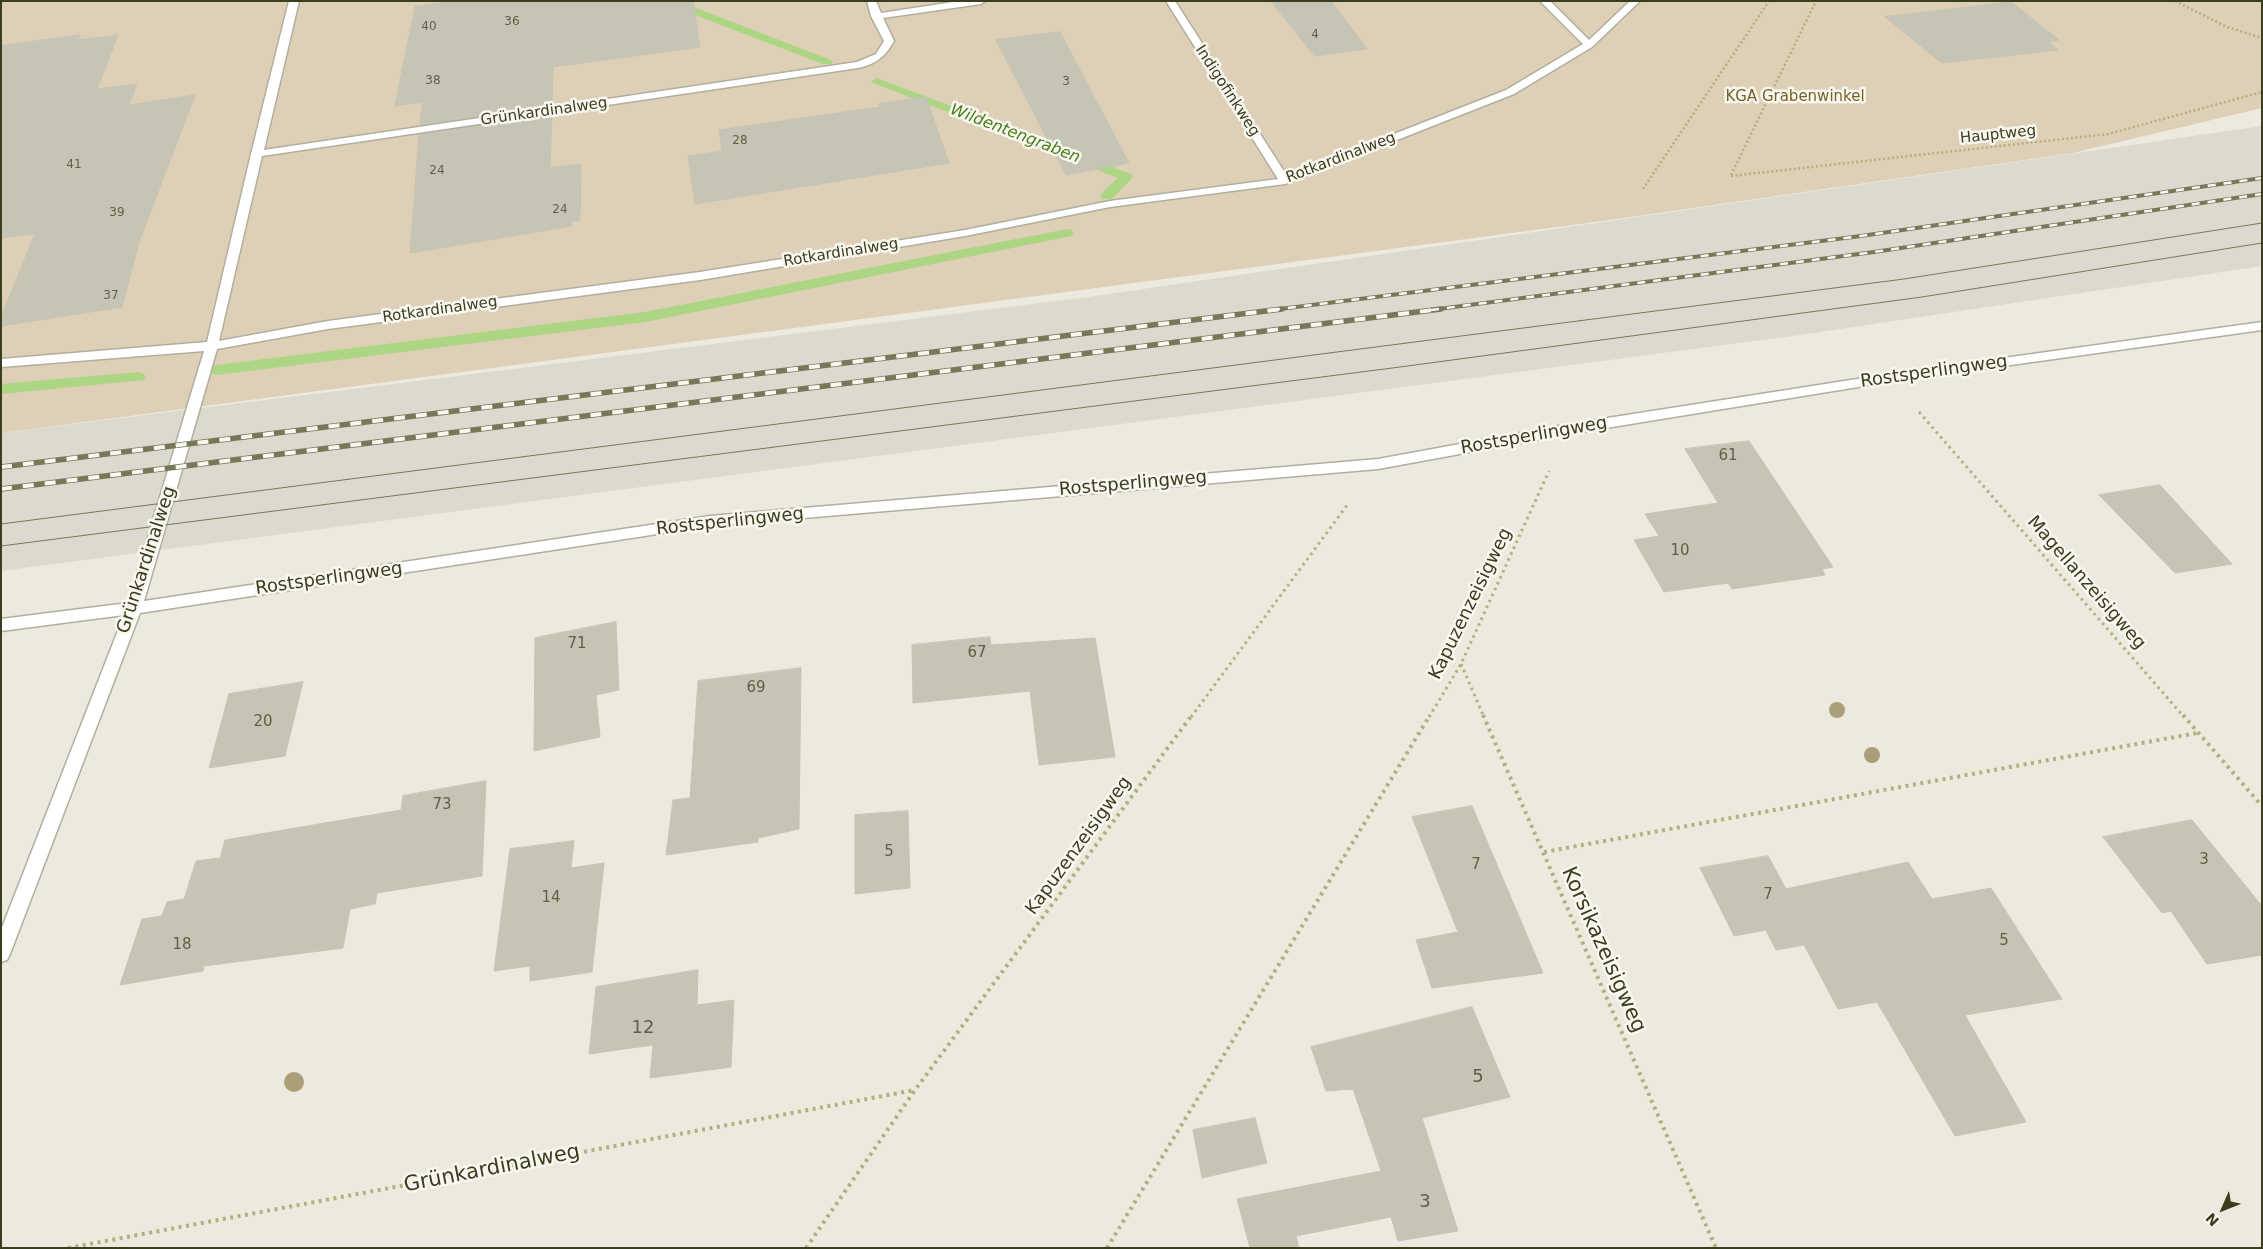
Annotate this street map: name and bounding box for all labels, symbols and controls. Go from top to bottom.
house number: 36 [504,15,520,29]
house number: 40 [421,20,437,34]
house number: 4 [1311,28,1319,42]
street label: Indigofinkweg [1191,42,1263,140]
house number: 38 [425,74,441,88]
house number: 3 [1062,75,1070,89]
park label: KGA Grabenwinkel [1725,88,1865,106]
street label: Grünkardinalweg [479,94,609,130]
water label: Wildentengraben [947,100,1083,168]
street label: Hauptweg [1959,122,2037,148]
street label: Rotkardinalweg [1284,129,1398,187]
house number: 28 [732,134,748,148]
house number: 41 [66,158,82,172]
house number: 24 [429,164,445,178]
house number: 24 [552,203,568,217]
house number: 39 [109,206,125,220]
street label: Rotkardinalweg [782,235,900,271]
house number: 37 [103,289,119,303]
street label: Rotkardinalweg [381,293,499,327]
street label: Rostsperlingweg [1859,351,2009,393]
street label: Rostsperlingweg [1459,412,1609,460]
house number: 61 [1718,447,1738,465]
street label: Rostsperlingweg [1058,467,1208,501]
street label: Grünkardinalweg [113,484,181,636]
street label: Rostsperlingweg [655,503,805,541]
street label: Magellanzeisigweg [2022,512,2150,654]
street label: Kapuzenzeisigweg [1425,525,1517,683]
house number: 10 [1670,542,1690,560]
street label: Rostsperlingweg [254,558,404,600]
house number: 71 [567,635,587,653]
house number: 67 [967,644,987,662]
house number: 69 [746,679,766,697]
house number: 20 [253,713,273,731]
street label: Kapuzenzeisigweg [1022,773,1136,919]
house number: 73 [432,796,452,814]
house number: 5 [884,843,894,861]
house number: 3 [2199,851,2209,869]
house number: 7 [1471,856,1481,874]
street label: Korsikazeisigweg [1555,863,1651,1037]
house number: 7 [1763,886,1773,904]
house number: 14 [541,889,561,907]
house number: 5 [1999,932,2009,950]
house number: 18 [172,936,192,954]
house number: 12 [632,1017,654,1039]
house number: 5 [1472,1066,1484,1088]
street label: Grünkardinalweg [402,1140,582,1198]
north arrow [2198,1184,2248,1234]
house number: 3 [1419,1191,1431,1213]
text: N [2202,1210,2222,1229]

